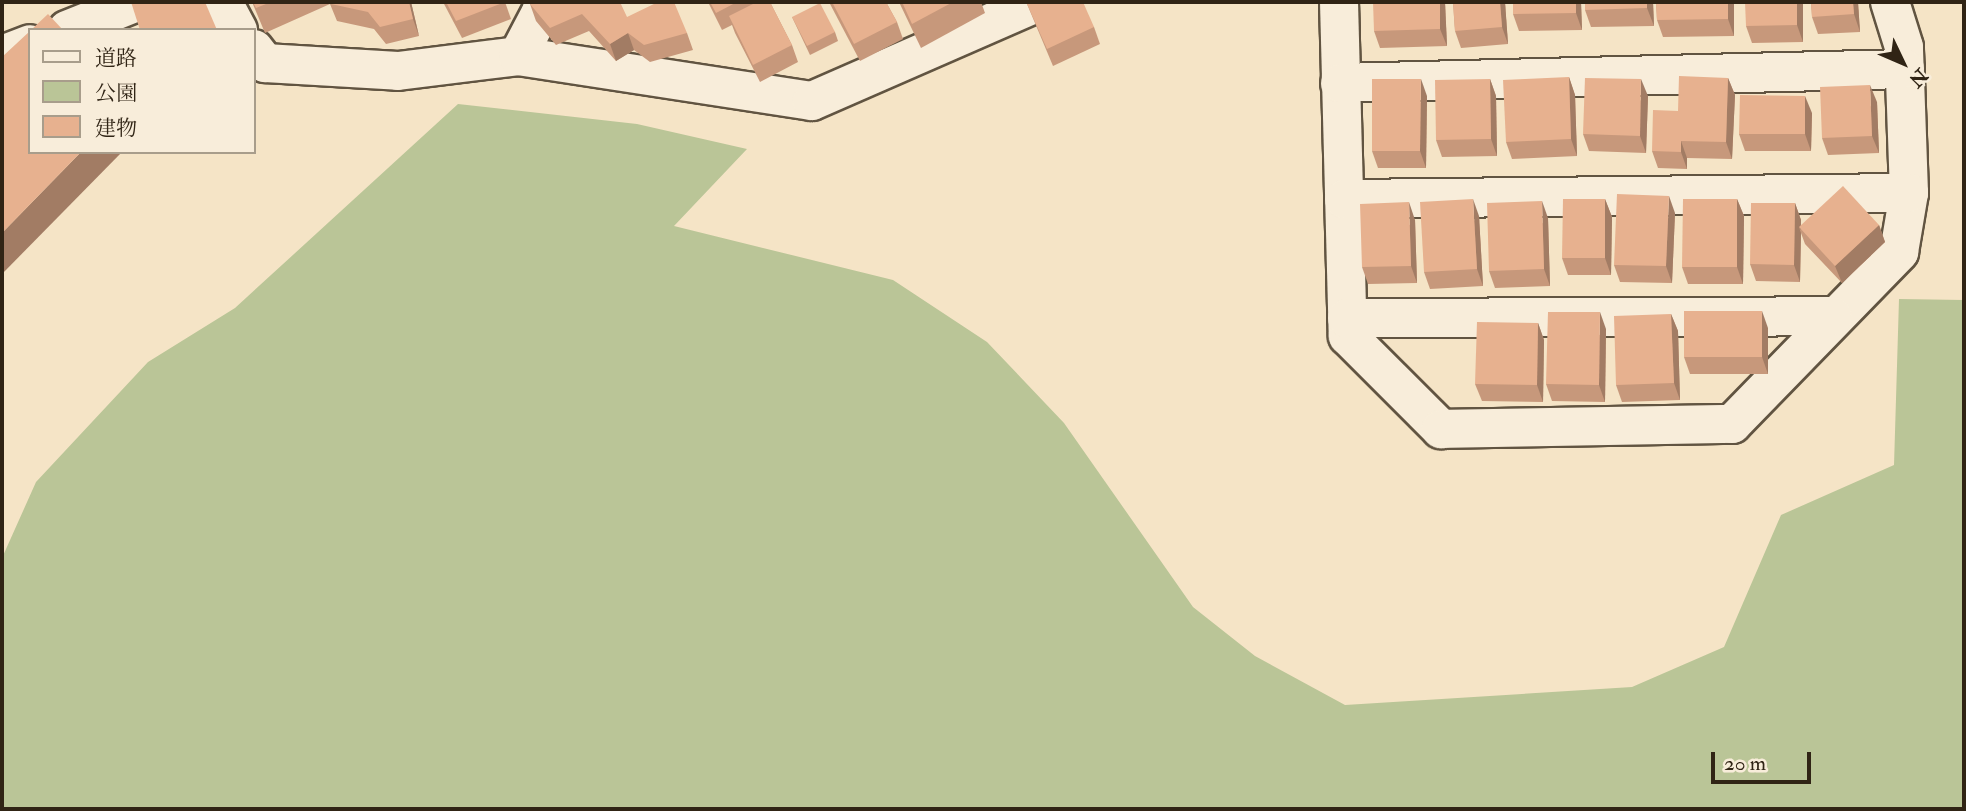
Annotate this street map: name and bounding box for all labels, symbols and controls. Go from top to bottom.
legend [28,28,256,154]
north arrow [1868,28,1938,98]
text: 道路 [95,45,137,72]
text: N [1904,63,1933,92]
text: 公園 [95,80,137,107]
text: 建物 [95,115,137,142]
scale bar [1714,738,1814,782]
text: 20 m [1724,750,1766,777]

